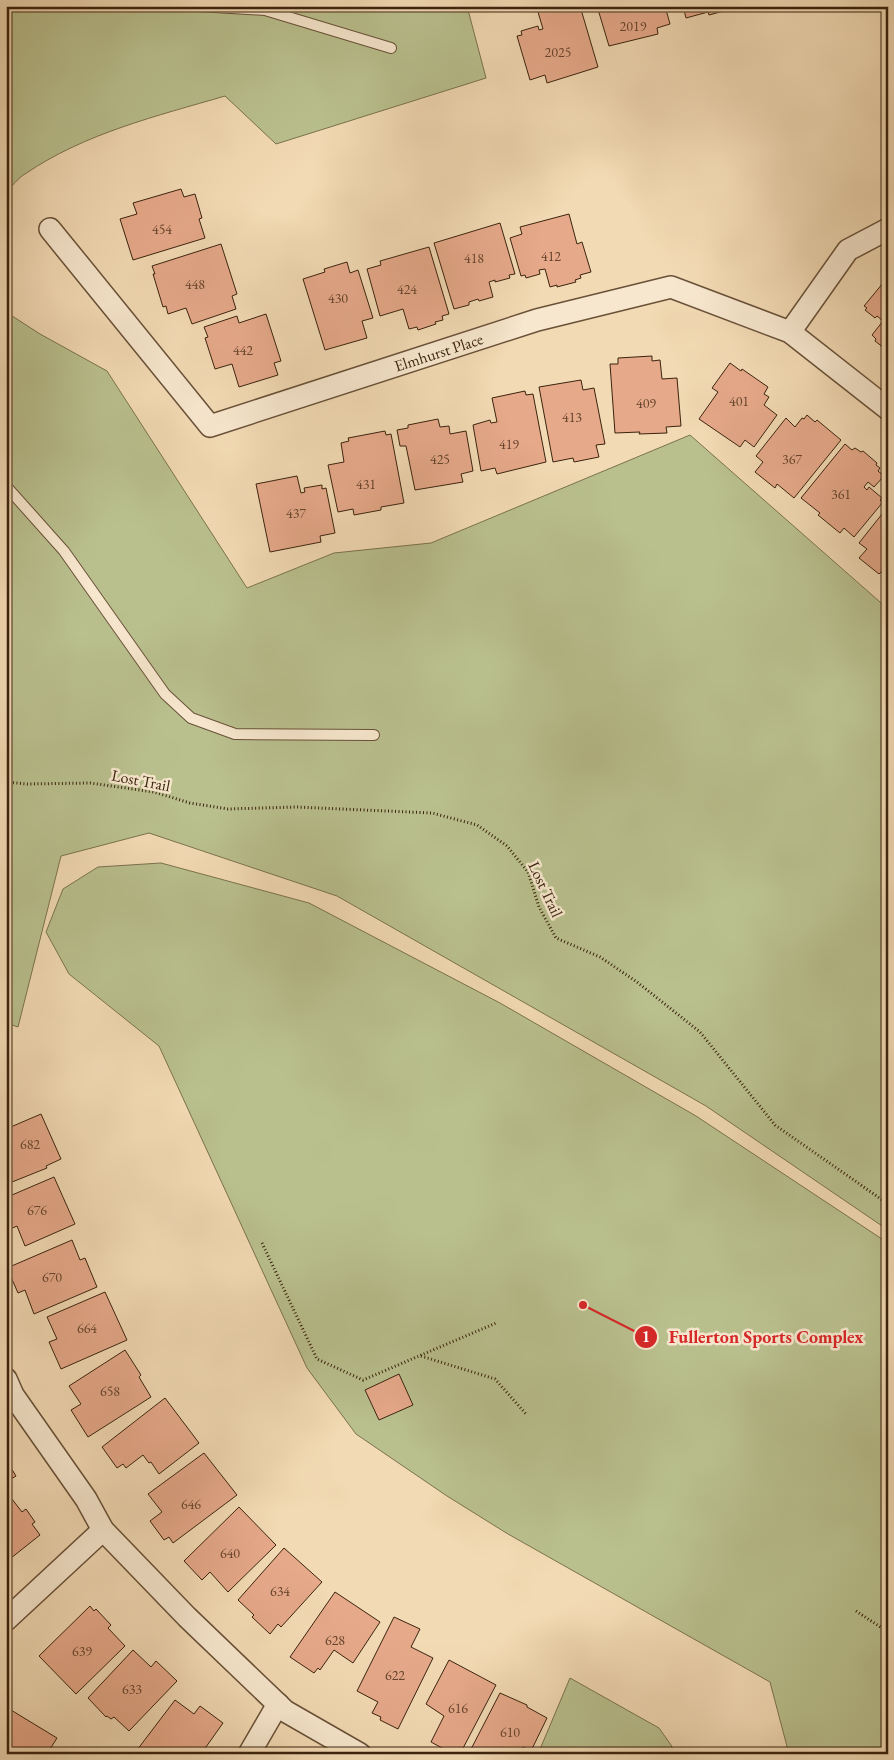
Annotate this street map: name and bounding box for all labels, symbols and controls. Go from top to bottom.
house number: 2019 [620,17,647,35]
house number: 2025 [545,43,571,61]
house number: 454 [152,220,172,238]
house number: 412 [541,247,561,265]
house number: 418 [464,249,484,267]
house number: 448 [185,275,205,293]
house number: 424 [397,280,417,298]
house number: 430 [328,289,348,307]
street label: Elmhurst Place [392,328,486,377]
house number: 442 [233,341,253,359]
house number: 401 [729,392,749,410]
house number: 409 [636,394,656,412]
house number: 413 [562,408,582,426]
house number: 419 [499,435,519,453]
house number: 425 [430,450,450,468]
house number: 367 [782,450,802,468]
house number: 431 [356,475,376,493]
house number: 361 [831,485,851,503]
house number: 437 [286,504,306,522]
street label: Lost Trail [110,765,172,796]
street label: Lost Trail [524,858,568,921]
house number: 682 [20,1135,40,1153]
house number: 676 [27,1201,47,1219]
house number: 670 [42,1268,62,1286]
house number: 664 [77,1319,97,1337]
callout: Fullerton Sports Complex [634,1320,873,1353]
text: Fullerton Sports Complex [669,1325,863,1348]
text: 1 [642,1327,650,1346]
house number: 658 [100,1382,120,1400]
house number: 646 [181,1495,201,1513]
house number: 640 [220,1544,240,1562]
house number: 634 [270,1582,290,1600]
house number: 628 [325,1631,345,1649]
house number: 639 [72,1642,92,1660]
house number: 622 [385,1666,405,1684]
house number: 633 [122,1680,142,1698]
house number: 616 [448,1699,468,1717]
house number: 610 [500,1723,520,1741]

